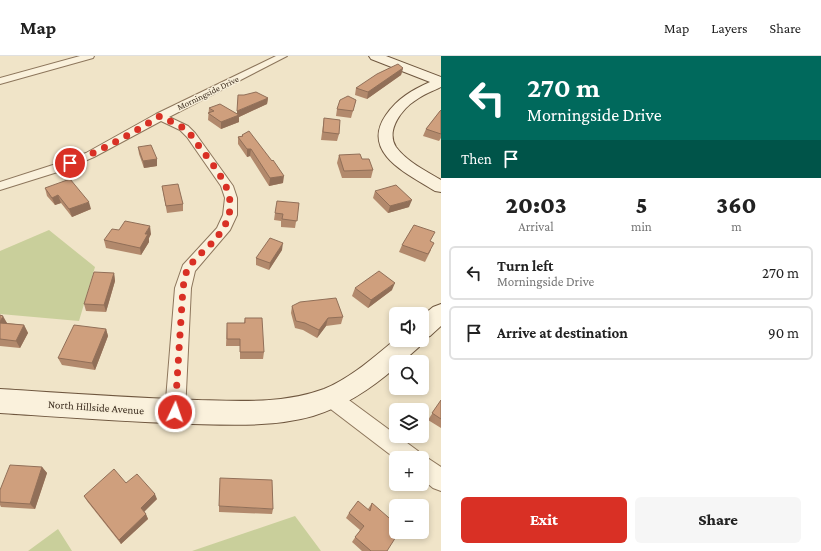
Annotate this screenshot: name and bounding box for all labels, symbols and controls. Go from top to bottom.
text: Map [20,17,56,38]
text: Map [664,20,689,36]
text: Layers [711,20,748,36]
text: Share [770,20,801,36]
icon: left [461,72,513,124]
text: 270 m [527,72,600,103]
street label: Morningside Drive [176,74,240,112]
text: Morningside Drive [527,105,662,125]
pin [53,146,87,180]
icon: arrive [500,148,522,170]
text: Then [461,151,492,167]
icon: arrive [59,152,81,174]
text: 20:03 [505,191,567,218]
text: 5 [635,191,647,218]
text: 360 [716,191,757,218]
text: Arrival [518,219,554,234]
text: min [631,219,652,234]
text: m [731,219,742,234]
text: Turn left [497,258,553,274]
icon: left [463,262,485,284]
text: 270 m [762,265,799,281]
text: Morningside Drive [497,274,594,289]
map controls [389,307,429,539]
button: sound [389,307,429,347]
icon: arrive [463,322,485,344]
text: Arrive at destination [497,325,628,341]
text: 90 m [768,325,799,341]
button: search [389,355,429,395]
position arrow [154,391,196,433]
street label: North Hillside Avenue [48,398,145,416]
button: layers [389,403,429,443]
button: + [389,451,429,491]
button: Exit [461,497,627,543]
button: Share [635,497,801,543]
button: − [389,499,429,539]

